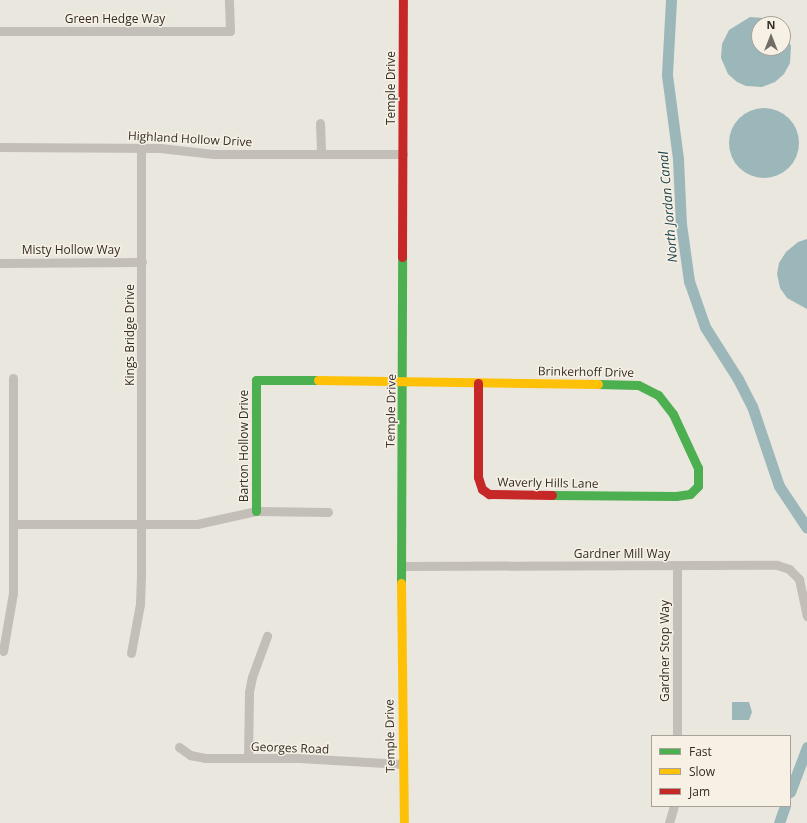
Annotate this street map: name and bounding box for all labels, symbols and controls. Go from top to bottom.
street label: Green Hedge Way [65,12,165,26]
north arrow [751,16,791,56]
text: N [767,17,775,32]
street label: Temple Drive [384,51,398,125]
street label: Highland Hollow Drive [128,129,252,149]
water label: North Jordan Canal [655,151,681,263]
street label: Misty Hollow Way [22,243,120,257]
street label: Kings Bridge Drive [123,284,137,386]
street label: Brinkerhoff Drive [538,364,634,380]
street label: Temple Drive [383,374,399,448]
street label: Barton Hollow Drive [237,390,251,502]
street label: Waverly Hills Lane [497,475,599,491]
street label: Gardner Mill Way [574,547,670,561]
street label: Gardner Stop Way [658,600,672,702]
street label: Temple Drive [382,699,398,773]
legend [651,735,791,807]
street label: Georges Road [251,739,329,757]
text: Fast [689,743,712,760]
text: Slow [689,763,715,780]
text: Jam [689,783,710,800]

